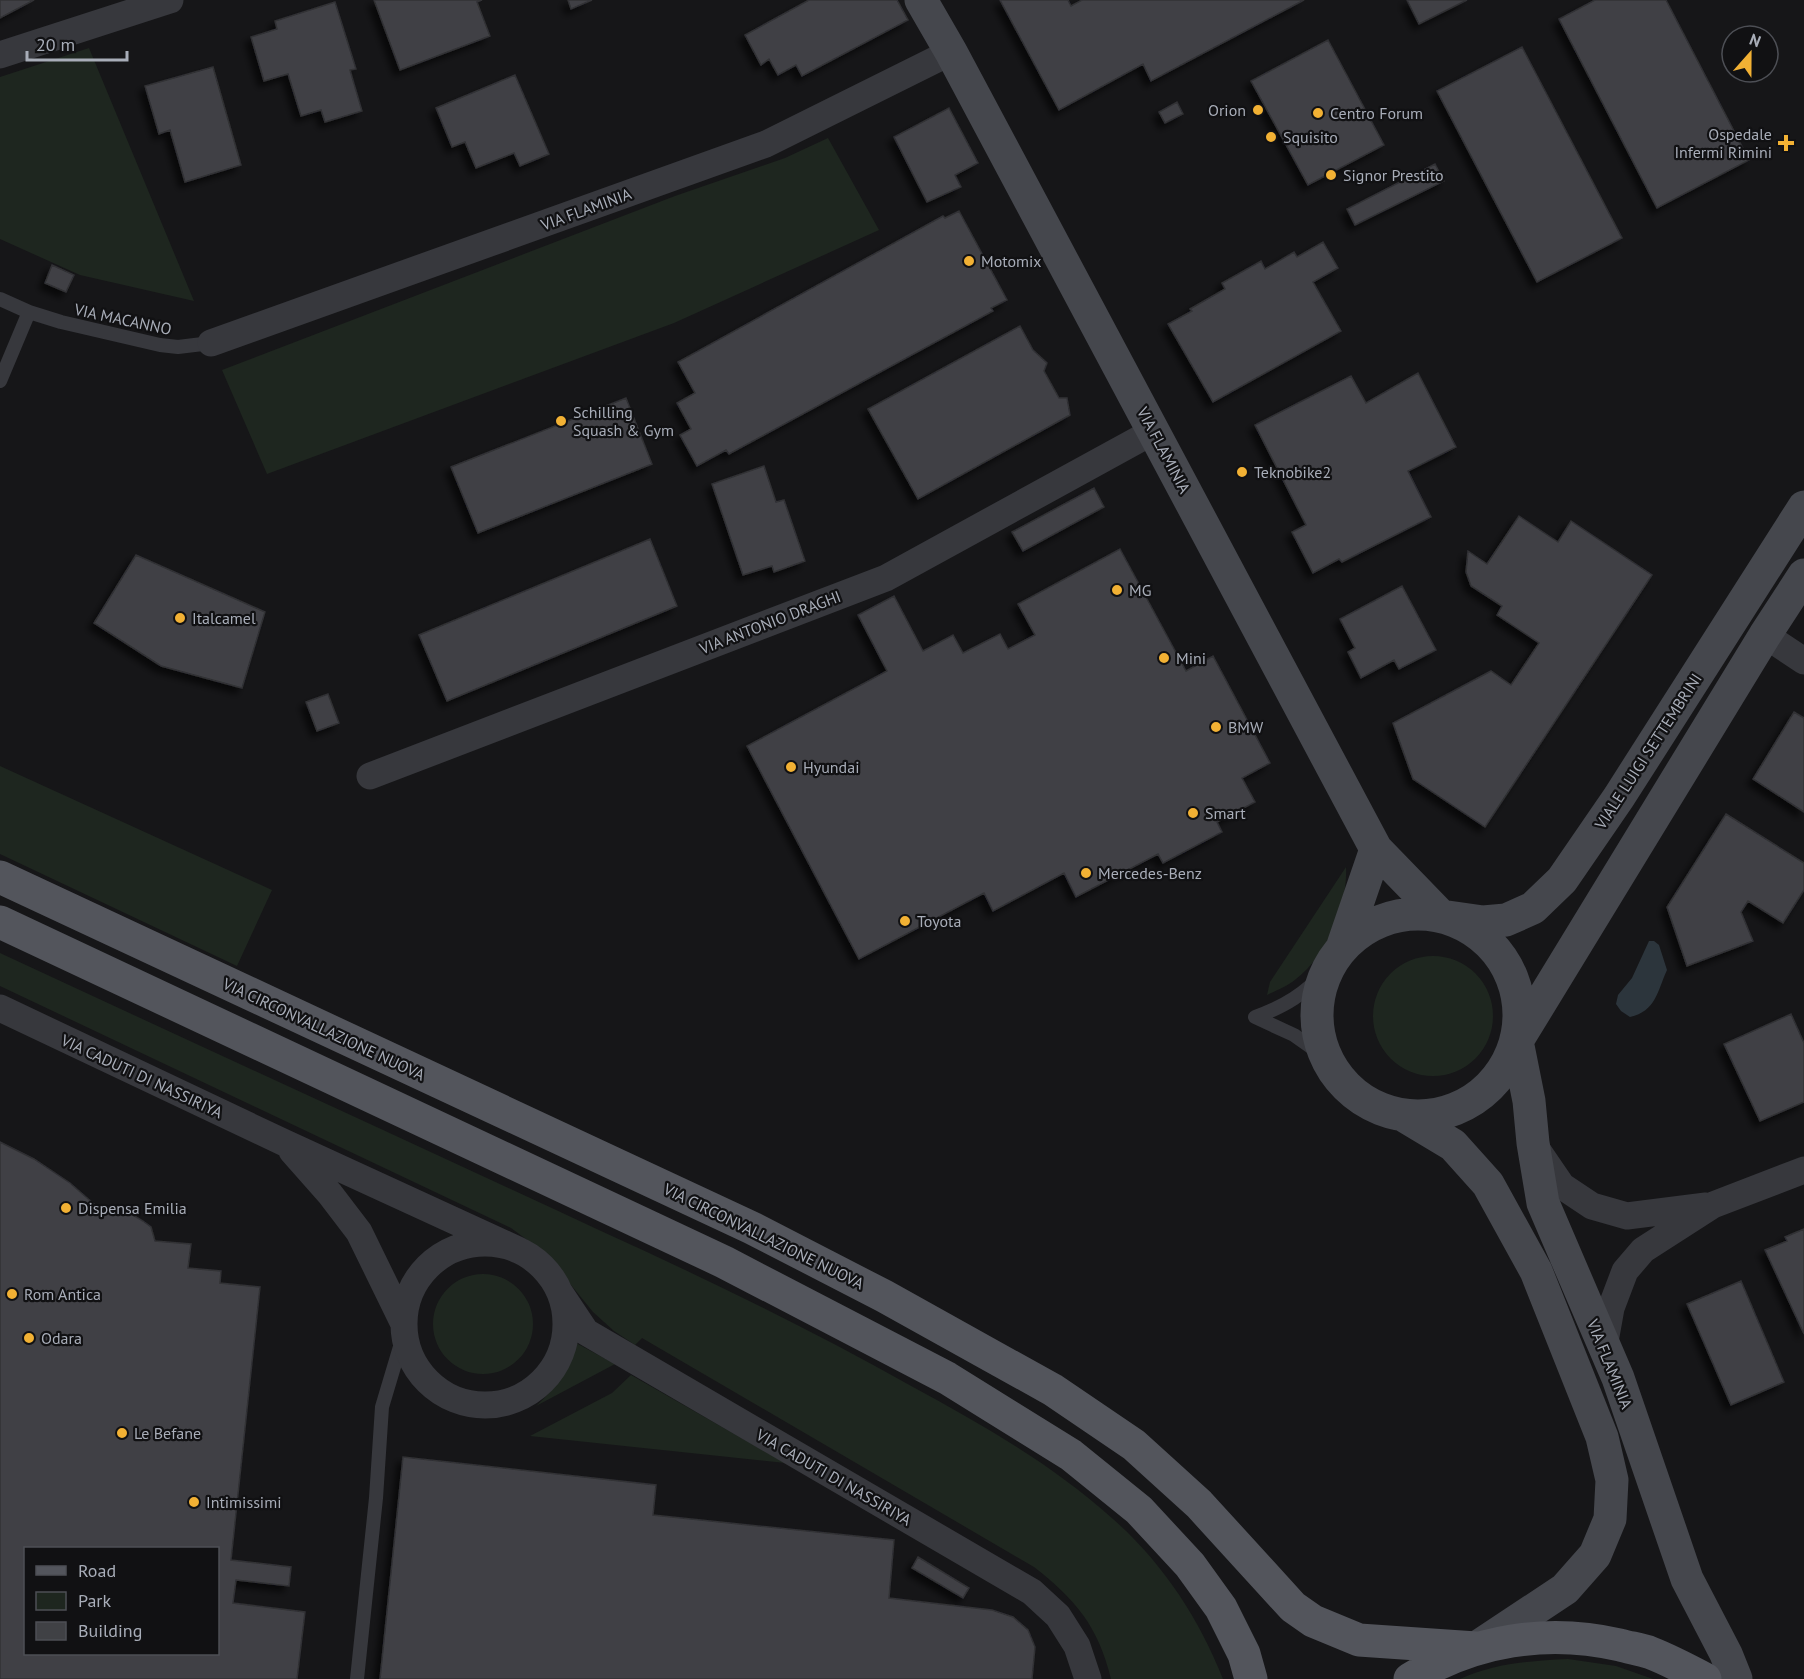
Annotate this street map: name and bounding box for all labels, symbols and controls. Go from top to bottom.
scale bar [27,24,128,62]
north arrow [1720,24,1780,84]
text: N [1747,29,1764,51]
text: 20 m [36,33,75,56]
place label: Orion [1208,100,1246,120]
marker: Orion [1251,103,1265,117]
place label: Centro Forum [1330,103,1423,123]
marker: Centro Forum [1311,106,1325,120]
place label: Ospedale Infermi Rimini [1674,124,1772,162]
place label: Squisito [1283,127,1338,147]
marker: Squisito [1264,130,1278,144]
marker: Ospedale Infermi Rimini [1777,134,1795,152]
place label: Signor Prestito [1343,165,1444,185]
marker: Signor Prestito [1324,168,1338,182]
street label: VIA FLAMINIA [537,183,635,235]
place label: Motomix [981,251,1042,271]
marker: Motomix [962,254,976,268]
street label: VIA MACANNO [72,299,173,339]
place label: Schilling Squash & Gym [573,402,674,440]
street label: VIA FLAMINIA [1132,403,1195,497]
marker: Schilling Squash & Gym [554,414,568,428]
place label: Teknobike2 [1254,462,1331,482]
marker: Teknobike2 [1235,465,1249,479]
place label: MG [1129,580,1151,600]
marker: MG [1110,583,1124,597]
street label: VIA ANTONIO DRAGHI [696,586,843,659]
place label: Italcamel [192,608,256,628]
marker: Italcamel [173,611,187,625]
place label: Mini [1176,648,1206,668]
marker: Mini [1157,651,1171,665]
street label: VIALE LUIGI SETTEMBRINI [1590,669,1706,833]
place label: BMW [1228,717,1264,737]
marker: BMW [1209,720,1223,734]
place label: Hyundai [803,757,859,777]
marker: Hyundai [784,760,798,774]
place label: Smart [1205,803,1246,823]
marker: Smart [1186,806,1200,820]
place label: Mercedes-Benz [1098,863,1202,883]
marker: Mercedes-Benz [1079,866,1093,880]
place label: Toyota [917,911,961,931]
marker: Toyota [898,914,912,928]
street label: VIA CIRCONVALLAZIONE NUOVA [219,973,429,1085]
street label: VIA CADUTI DI NASSIRIYA [57,1029,227,1123]
street label: VIA CIRCONVALLAZIONE NUOVA [660,1178,868,1294]
place label: Dispensa Emilia [78,1198,187,1218]
marker: Dispensa Emilia [59,1201,73,1215]
place label: Rom Antica [24,1284,101,1304]
marker: Rom Antica [5,1287,19,1301]
street label: VIA FLAMINIA [1583,1315,1637,1412]
place label: Odara [41,1328,82,1348]
marker: Odara [22,1331,36,1345]
place label: Le Befane [134,1423,201,1443]
street label: VIA CADUTI DI NASSIRIYA [752,1424,916,1530]
marker: Le Befane [115,1426,129,1440]
place label: Intimissimi [206,1492,281,1512]
marker: Intimissimi [187,1495,201,1509]
legend [24,1547,219,1655]
text: Road [78,1559,116,1582]
text: Park [78,1589,111,1612]
text: Building [78,1619,142,1642]

